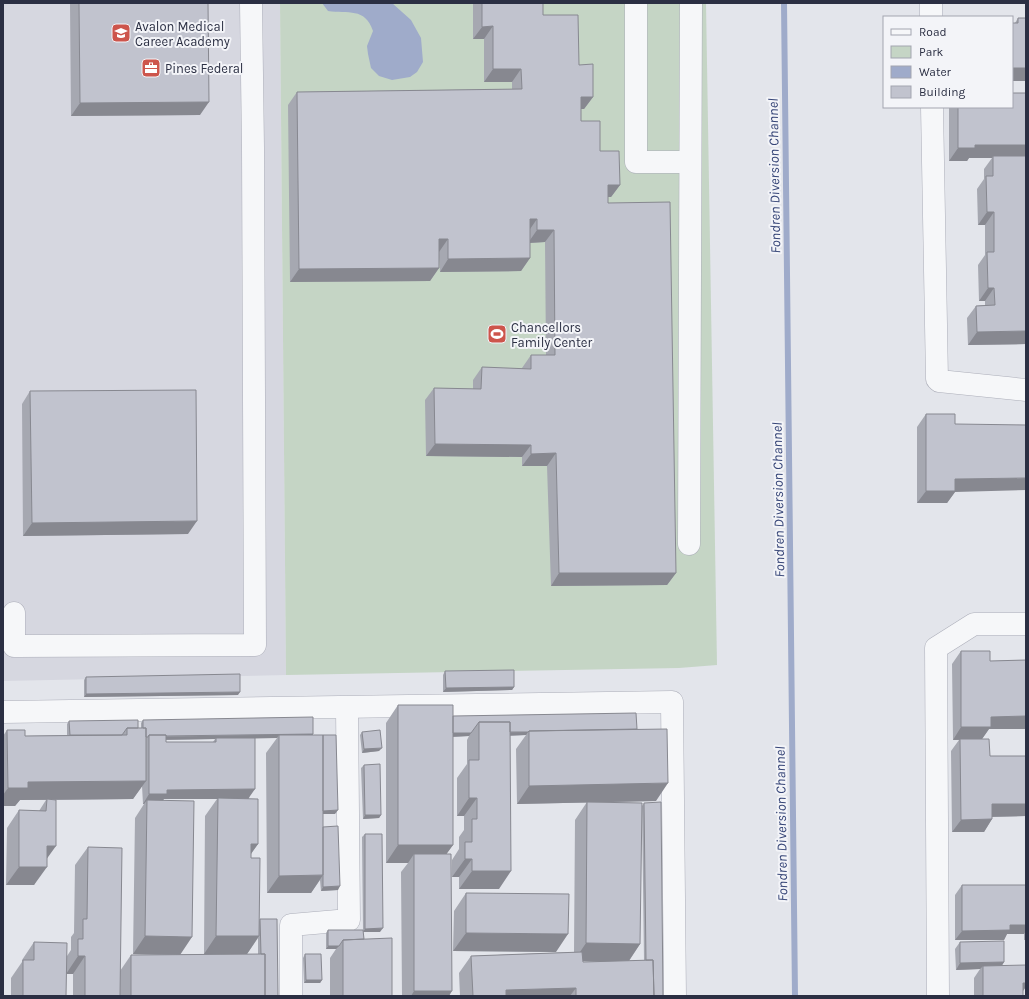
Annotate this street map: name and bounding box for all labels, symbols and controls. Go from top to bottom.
legend [883,16,1013,108]
place label: Avalon Medical Career Academy [135,19,230,49]
school or university icon: Avalon Medical Career Academy [110,22,132,44]
text: Road [919,25,947,39]
text: Park [919,45,944,59]
office icon: Pines Federal [140,57,162,79]
place label: Pines Federal [165,61,244,76]
text: Water [919,65,952,79]
text: Building [919,85,966,99]
water label: Fondren Diversion Channel [765,98,784,254]
place label: Chancellors Family Center [511,320,593,350]
sports icon: Chancellors Family Center [486,323,508,345]
water label: Fondren Diversion Channel [769,422,788,578]
water label: Fondren Diversion Channel [772,746,791,902]

